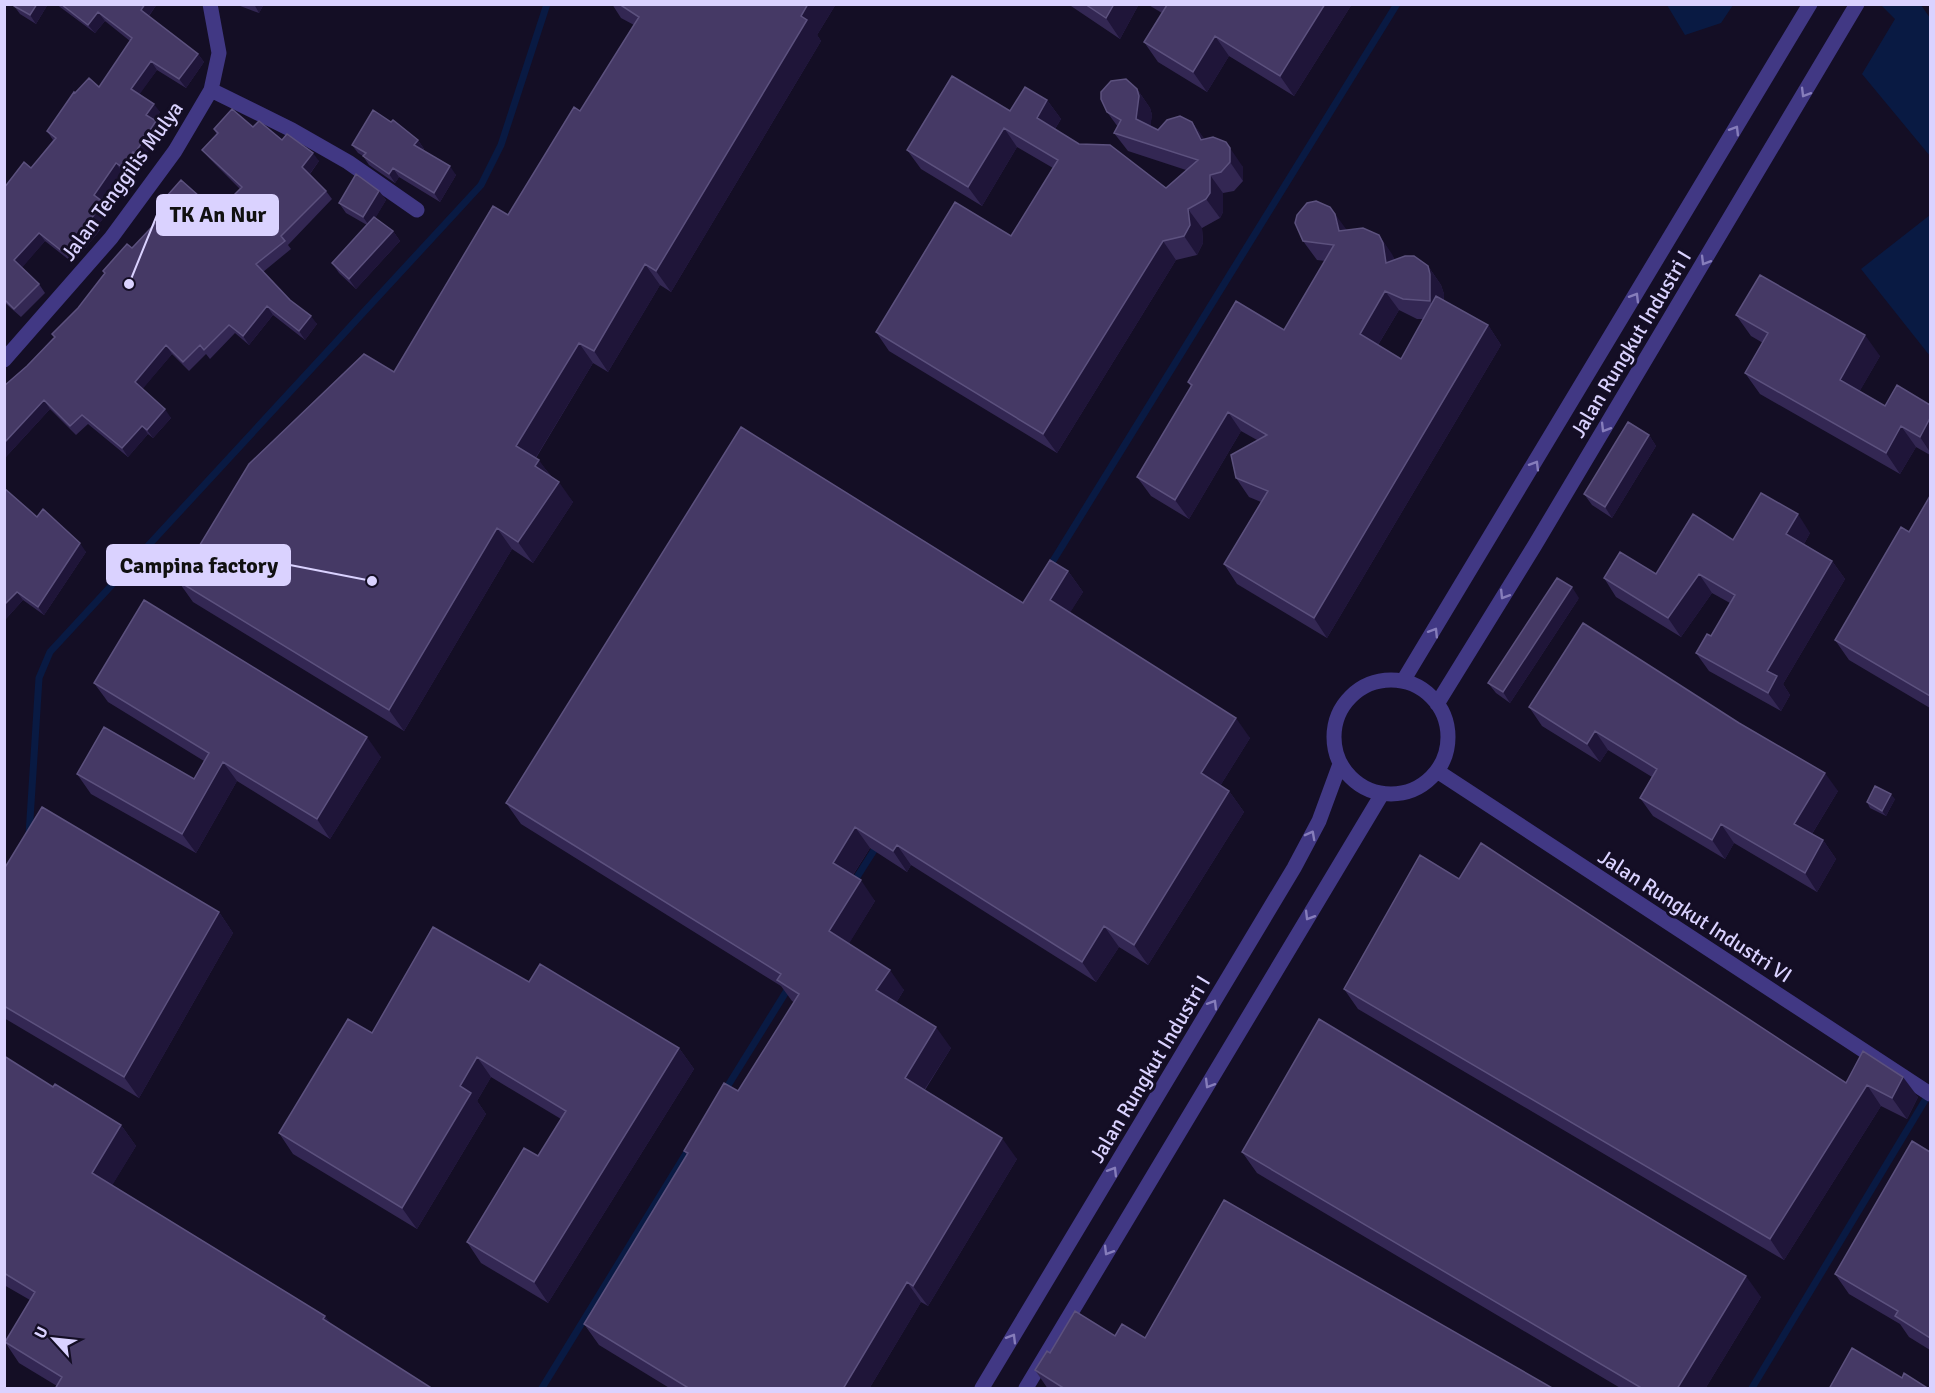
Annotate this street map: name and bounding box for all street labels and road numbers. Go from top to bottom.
street label: Jalan Tenggilis Mulya [55,96,189,266]
street label: Jalan Rungkut Industri I [1565,246,1697,442]
street label: Jalan Rungkut Industri VI [1593,844,1797,988]
street label: Jalan Rungkut Industri I [1084,971,1216,1167]

